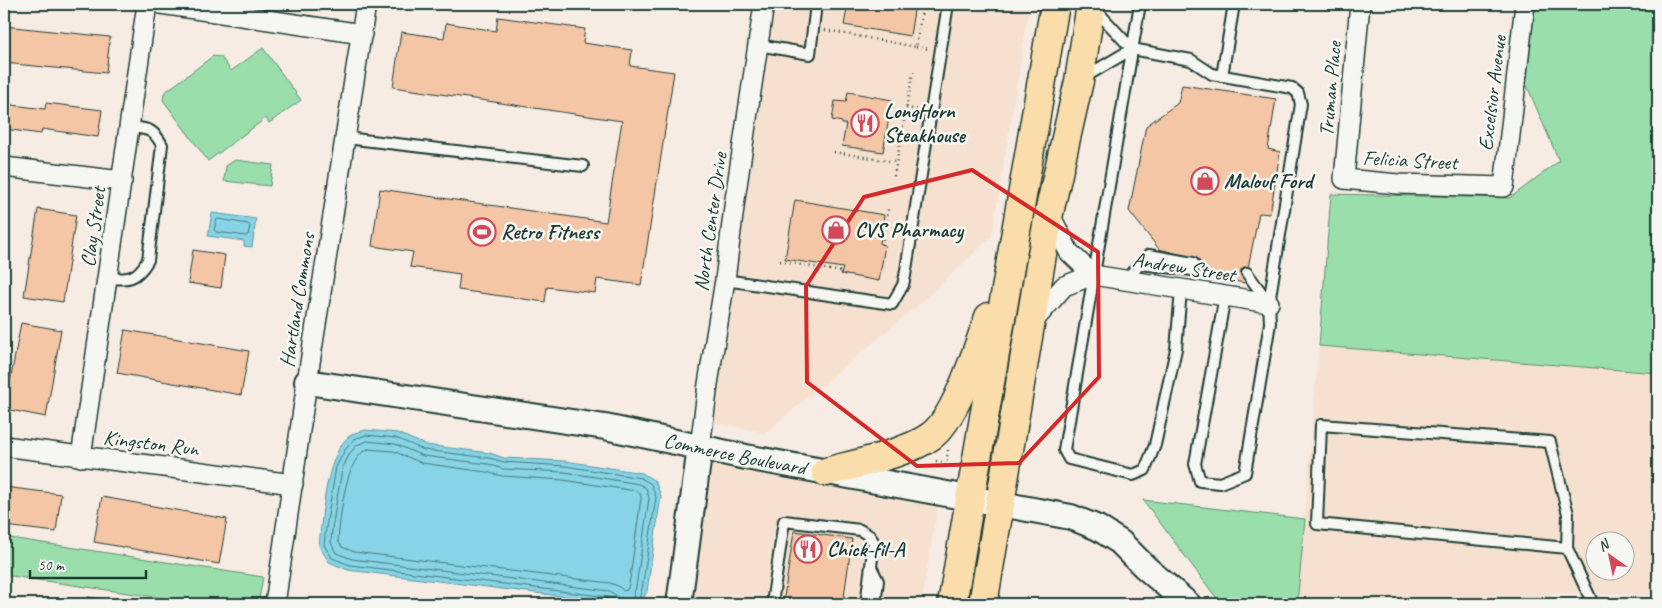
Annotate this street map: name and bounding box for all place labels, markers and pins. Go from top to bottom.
place label: LongHorn Steakhouse [884,98,967,148]
restaurant icon: LongHorn Steakhouse [850,108,880,138]
shop icon: Malouf Ford [1190,166,1220,196]
place label: Malouf Ford [1224,168,1316,194]
shop icon: CVS Pharmacy [821,215,851,245]
sports icon: Retro Fitness [467,217,497,247]
place label: CVS Pharmacy [855,217,965,244]
place label: Retro Fitness [501,219,601,245]
restaurant icon: Chick-fil-A [793,534,823,564]
place label: Chick-fil-A [827,536,906,562]

